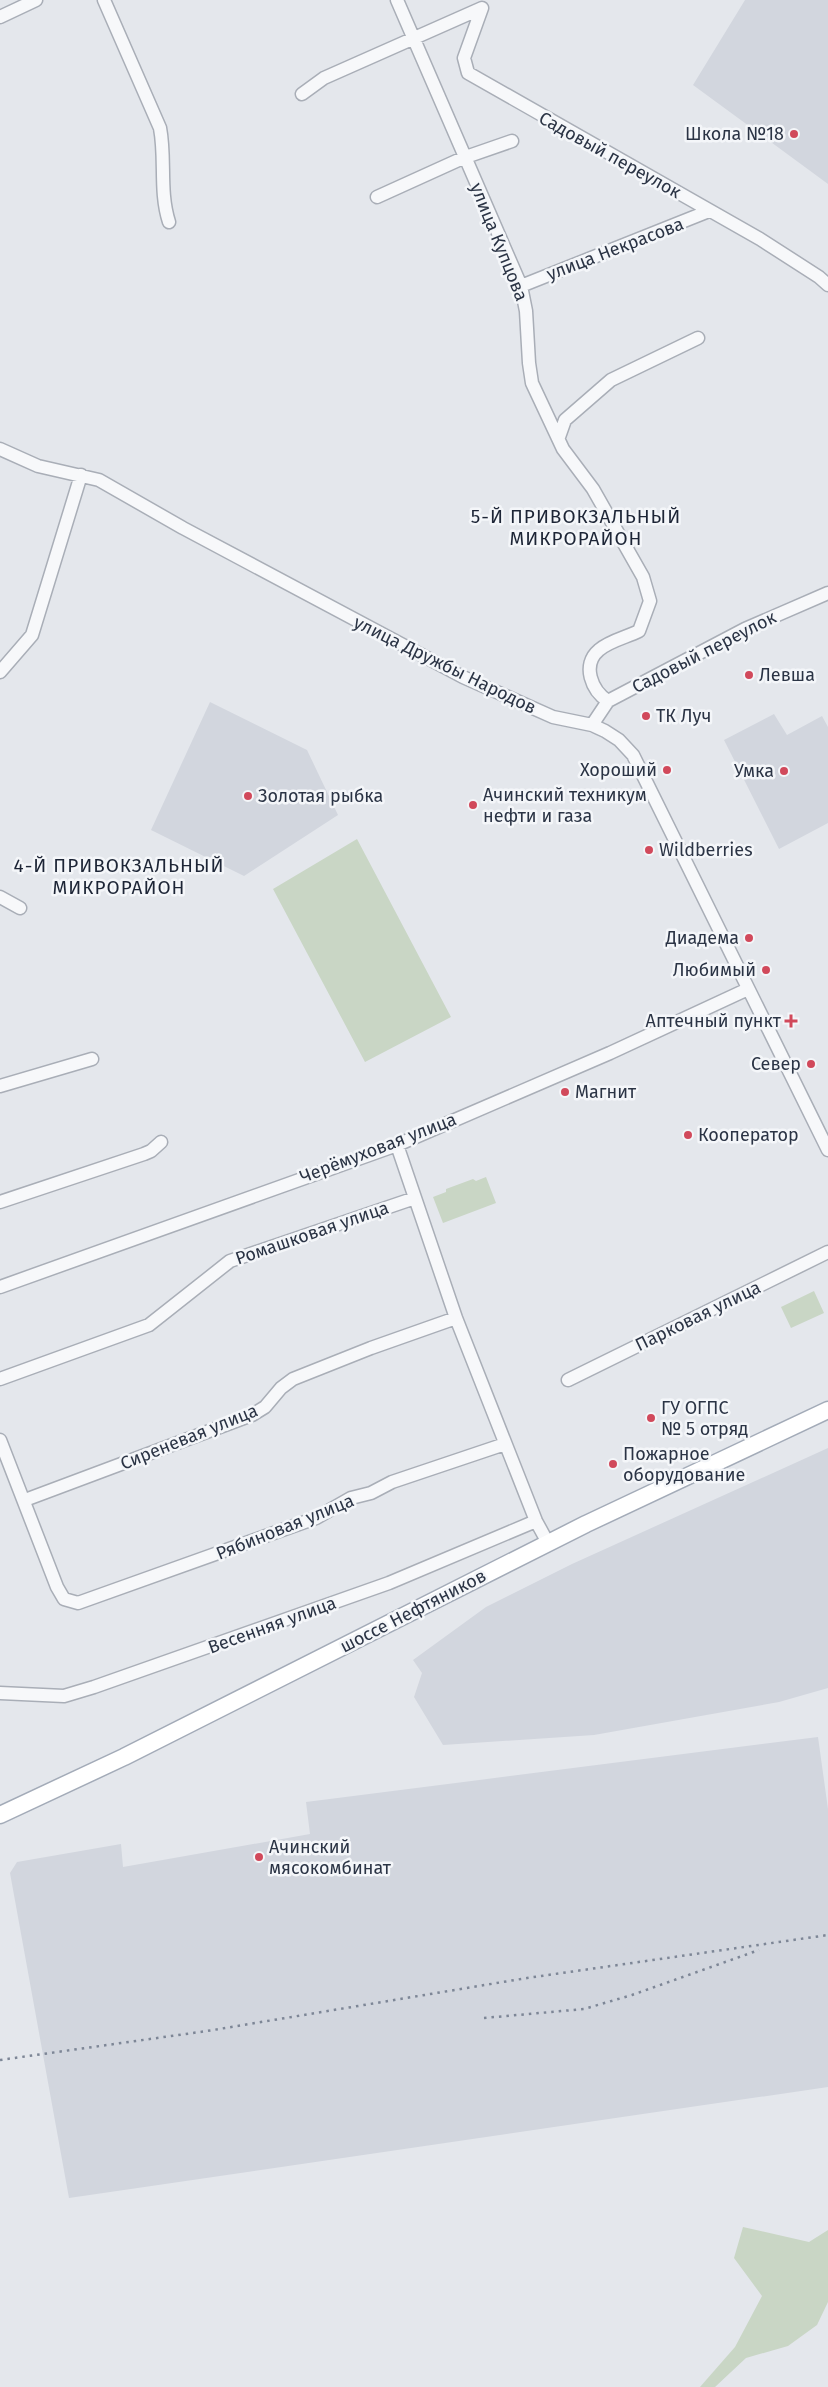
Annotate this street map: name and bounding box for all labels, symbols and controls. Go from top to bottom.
street label: Садовый переулок [535,107,685,203]
place label: Школа №18 [685,123,784,145]
marker: Школа №18 [788,128,800,140]
street label: улица Купцова [465,180,533,304]
street label: улица Некрасова [543,213,687,285]
district label: 5-Й ПРИВОКЗАЛЬНЫЙ МИКРОРАЙОН [471,505,681,550]
street label: Садовый переулок [628,606,780,698]
street label: улица Дружбы Народов [350,611,540,719]
place label: Левша [759,664,815,686]
marker: Левша [743,669,755,681]
place label: ТК Луч [656,705,711,727]
marker: ТК Луч [640,710,652,722]
place label: Хороший [580,759,657,781]
place label: Умка [734,760,774,782]
marker: Хороший [661,764,673,776]
marker: Умка [778,765,790,777]
place label: Ачинский техникум нефти и газа [483,784,647,827]
place label: Золотая рыбка [258,785,383,807]
marker: Золотая рыбка [242,790,254,802]
marker: Ачинский техникум нефти и газа [467,799,479,811]
place label: Wildberries [659,839,753,861]
marker: Wildberries [643,844,655,856]
district label: 4-Й ПРИВОКЗАЛЬНЫЙ МИКРОРАЙОН [14,854,224,899]
place label: Диадема [665,927,739,949]
marker: Диадема [743,932,755,944]
place label: Любимый [673,959,756,981]
marker: Любимый [760,964,772,976]
place label: Аптечный пункт [646,1010,782,1032]
marker: Аптечный пункт [785,1015,797,1027]
place label: Север [751,1053,801,1075]
marker: Север [805,1058,817,1070]
place label: Магнит [575,1081,637,1103]
marker: Магнит [559,1086,571,1098]
street label: Черёмуховая улица [297,1108,459,1188]
place label: Кооператор [698,1124,799,1146]
marker: Кооператор [682,1129,694,1141]
street label: Ромашковая улица [232,1196,392,1270]
street label: Парковая улица [632,1276,764,1356]
place label: ГУ ОГПС № 5 отряд [661,1397,748,1440]
street label: Сиреневая улица [117,1399,261,1475]
marker: ГУ ОГПС № 5 отряд [645,1412,657,1424]
place label: Пожарное оборудование [623,1443,745,1486]
marker: Пожарное оборудование [607,1458,619,1470]
street label: Рябиновая улица [213,1489,357,1565]
street label: шоссе Нефтяников [336,1565,490,1657]
street label: Весенняя улица [205,1592,339,1658]
place label: Ачинский мясокомбинат [269,1836,392,1879]
marker: Ачинский мясокомбинат [253,1851,265,1863]

